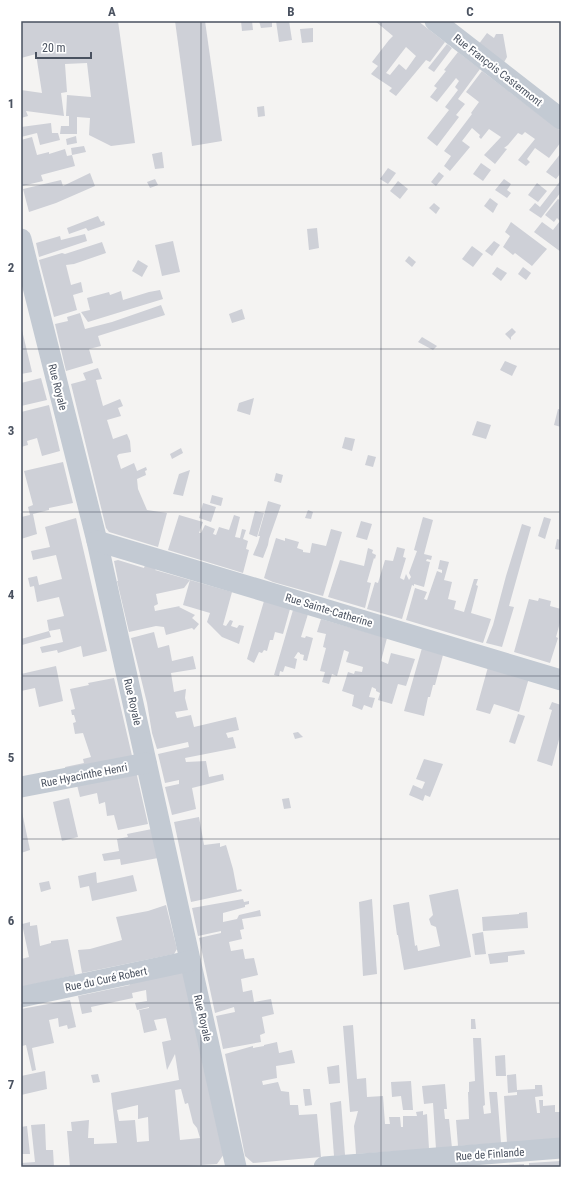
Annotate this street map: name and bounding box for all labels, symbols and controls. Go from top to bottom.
text: A [108,4,116,19]
text: B [287,4,295,19]
text: C [466,4,474,19]
street label: Rue François Castermont [451,32,545,109]
scale bar [36,34,91,60]
text: 20 m [42,41,66,55]
text: 1 [8,96,14,111]
text: 2 [8,260,15,275]
street label: Rue Royale [45,362,70,412]
text: 3 [8,423,14,438]
text: 4 [8,587,15,602]
street label: Rue Sainte-Catherine [284,591,374,630]
street label: Rue Royale [121,677,144,727]
text: 5 [8,750,15,765]
street label: Rue Hyacinthe Henri [40,761,128,790]
text: 6 [8,913,15,928]
street label: Rue du Curé Robert [64,964,148,995]
street label: Rue Royale [191,993,214,1043]
text: 7 [8,1077,15,1092]
street label: Rue de Finlande [455,1146,525,1163]

